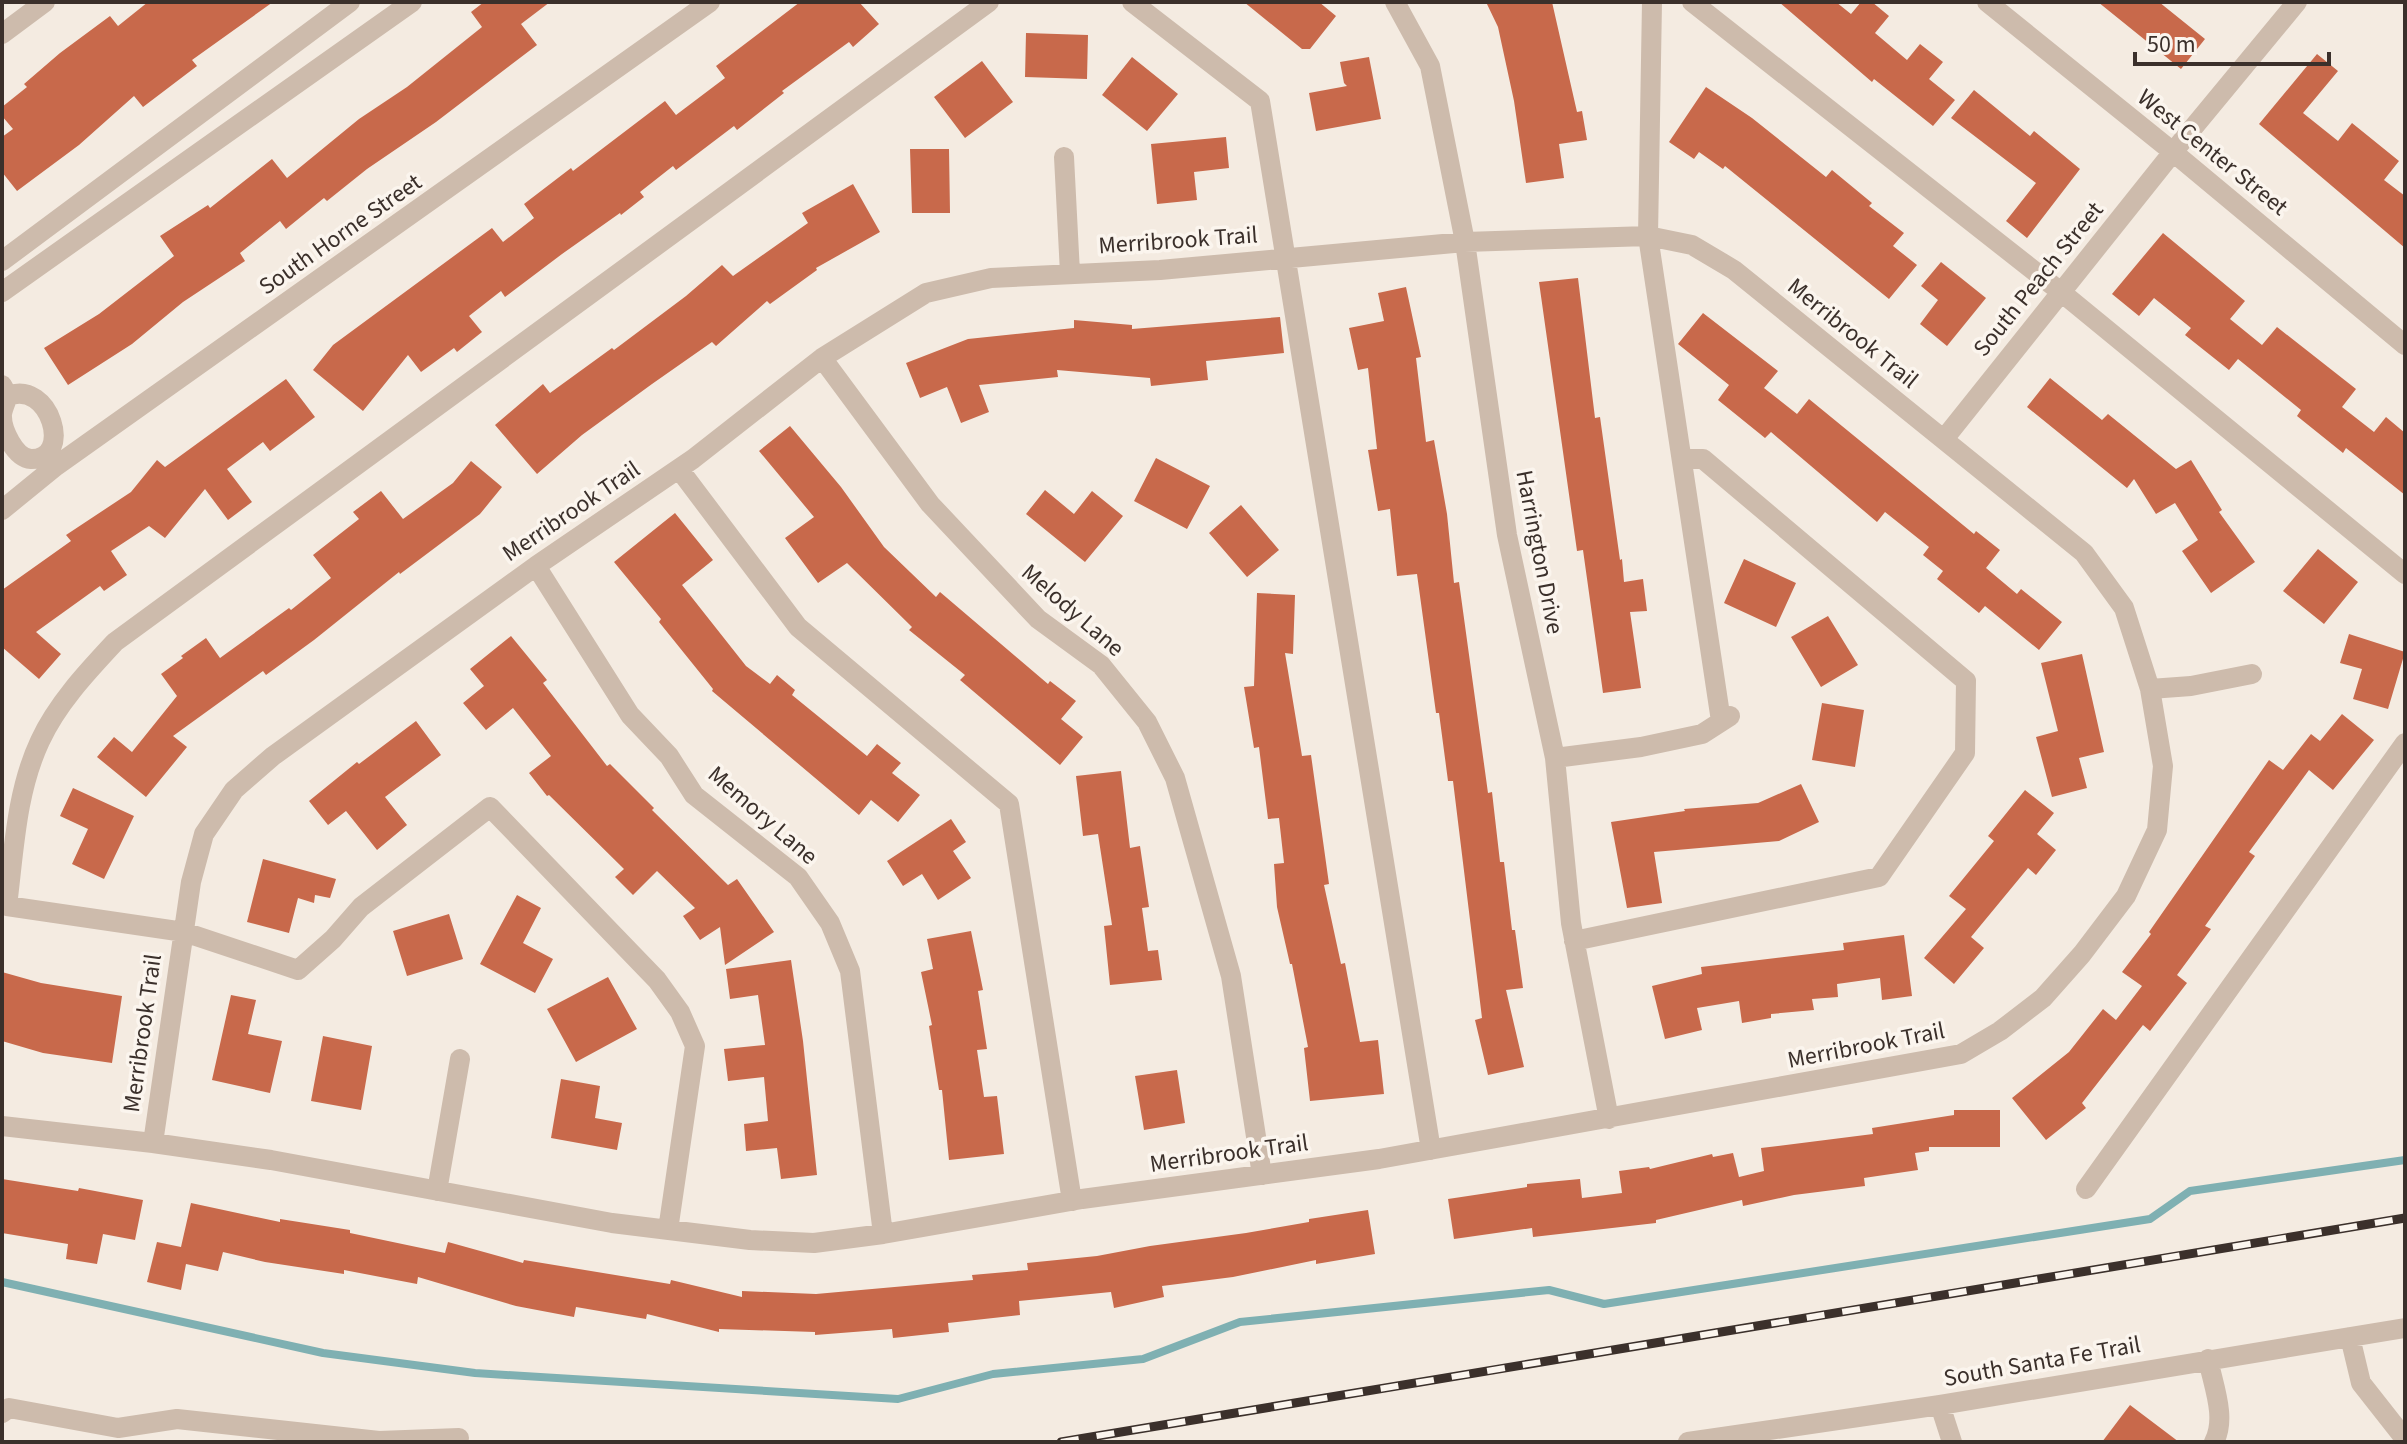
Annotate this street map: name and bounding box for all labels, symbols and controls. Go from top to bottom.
scale bar [2135,16,2329,66]
text: 50 m [2147,27,2196,62]
street label: West Center Street [2130,81,2296,224]
street label: South Horne Street [252,165,429,304]
street label: South Peach Street [1965,194,2112,364]
street label: Merribrook Trail [1097,217,1259,264]
street label: Merribrook Trail [1780,270,1926,397]
street label: Merribrook Trail [495,452,647,571]
street label: Harrington Drive [1506,467,1573,637]
street label: Melody Lane [1013,556,1132,665]
street label: Memory Lane [700,758,825,873]
street label: Merribrook Trail [114,952,171,1115]
street label: Merribrook Trail [1784,1013,1948,1078]
street label: Merribrook Trail [1148,1125,1311,1182]
street label: South Santa Fe Trail [1941,1327,2143,1396]

